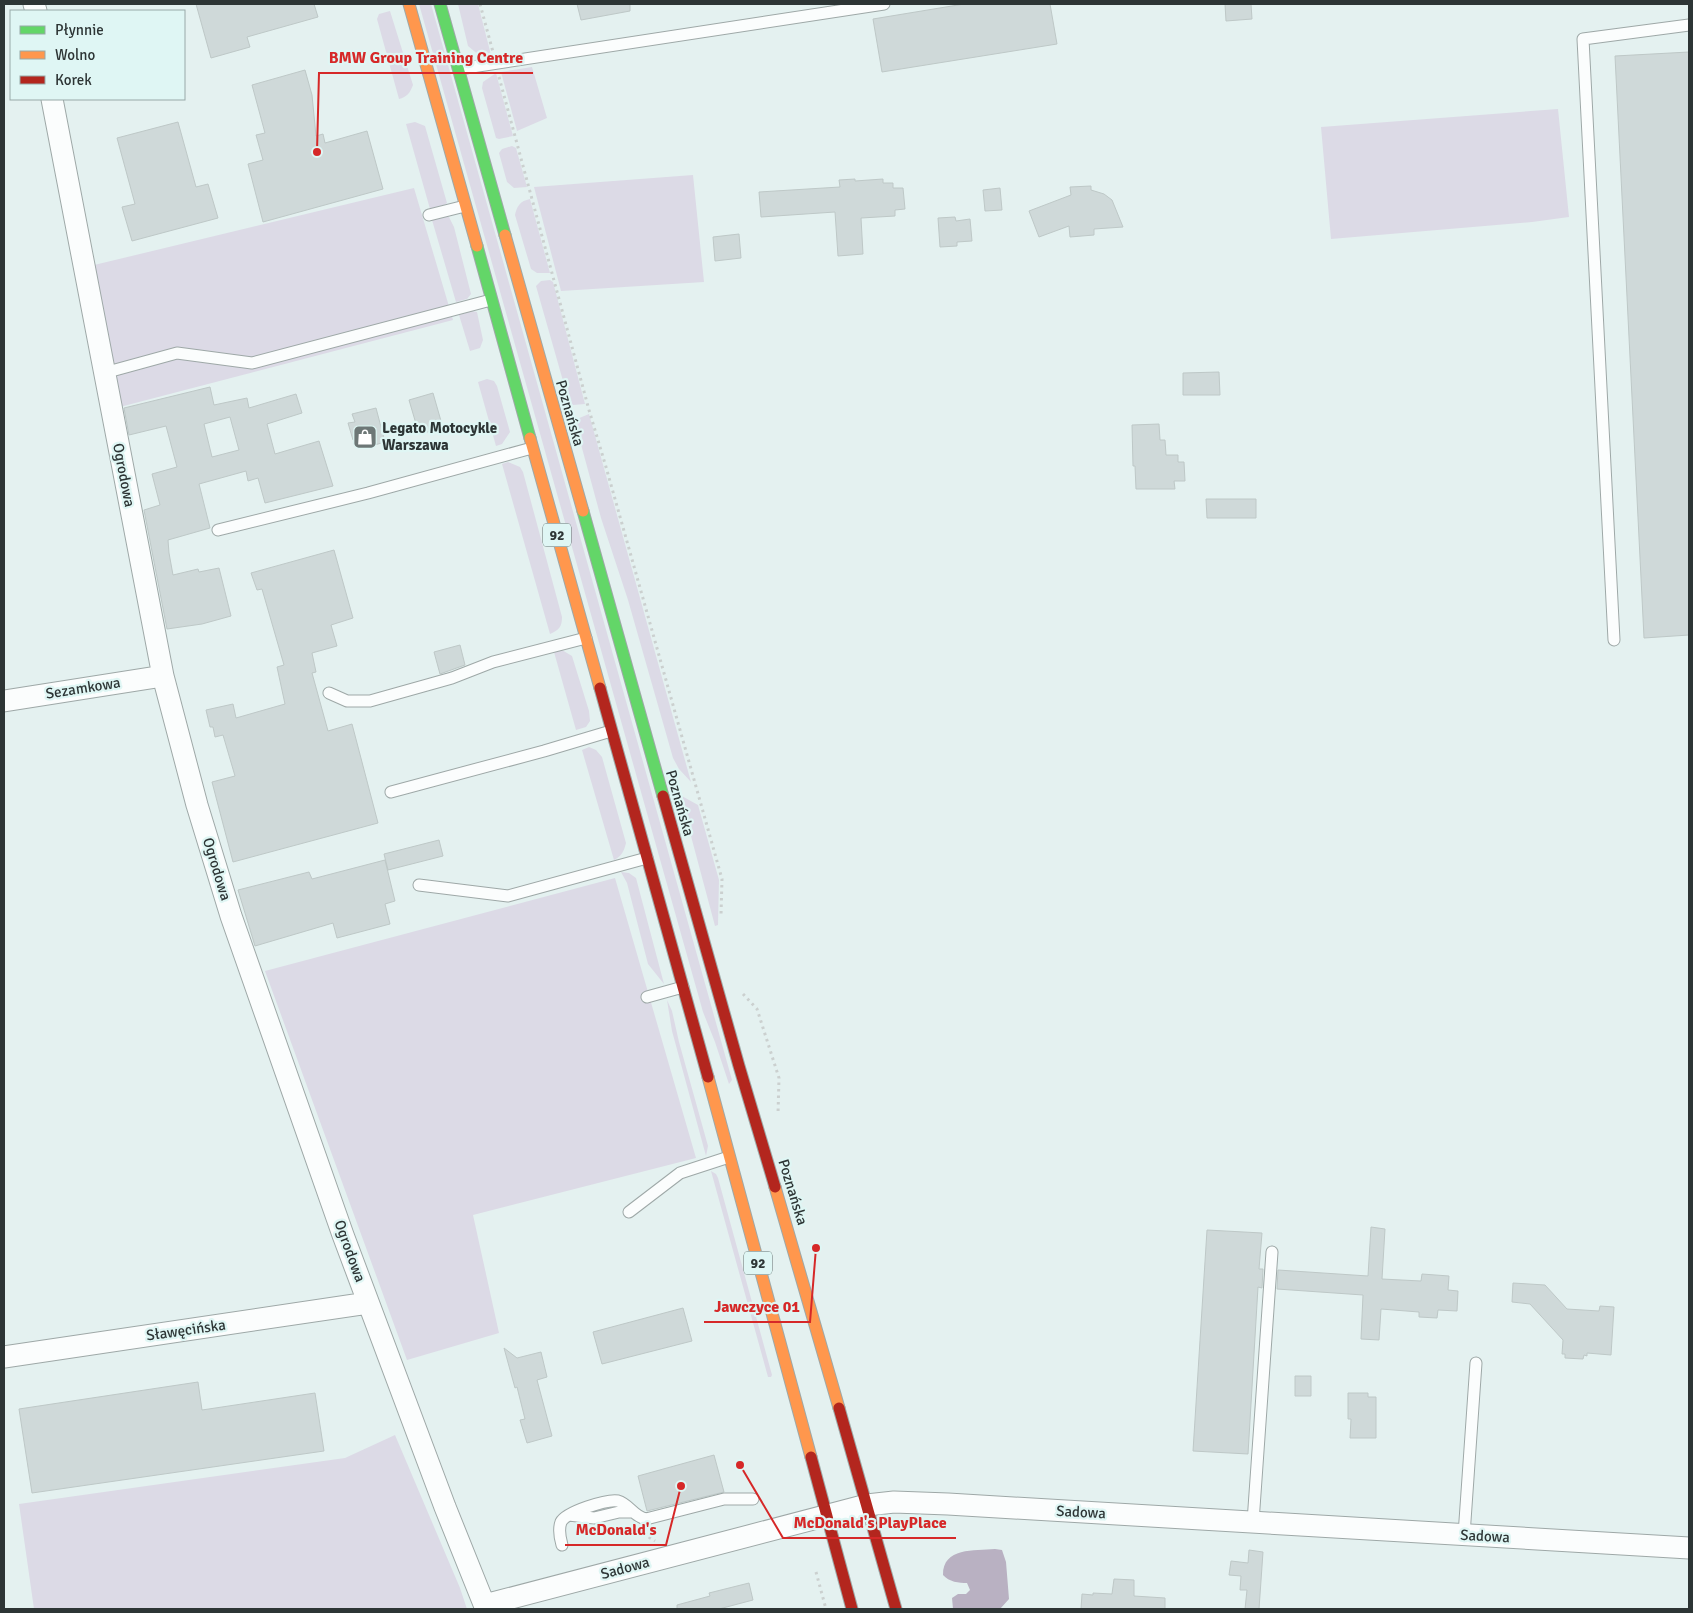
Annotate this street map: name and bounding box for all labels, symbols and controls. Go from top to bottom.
legend [10,10,185,100]
text: Płynnie [55,21,104,39]
callout: BMW Group Training Centre [319,42,533,73]
text: Wolno [55,46,96,64]
text: BMW Group Training Centre [329,48,523,68]
text: Korek [55,71,92,89]
street label: Poznańska [552,378,588,448]
place label: Legato Motocykle Warszawa [382,419,497,454]
shop icon: Legato Motocykle Warszawa [352,424,378,450]
street label: Ogrodowa [109,442,139,508]
road number: 92 [543,524,571,546]
street label: Sezamkowa [44,673,122,703]
street label: Poznańska [662,768,698,838]
street label: Ogrodowa [199,835,235,903]
street label: Poznańska [774,1157,812,1227]
street label: Ogrodowa [330,1218,370,1284]
road number: 92 [744,1252,772,1274]
callout: Jawczyce 01 [704,1291,810,1322]
text: Jawczyce 01 [714,1297,800,1317]
street label: Sławęcińska [145,1316,227,1344]
street label: Sadowa [1056,1502,1106,1522]
callout: McDonald's PlayPlace [783,1507,956,1538]
text: McDonald's PlayPlace [793,1513,947,1533]
callout: McDonald's [565,1514,666,1545]
text: McDonald's [575,1520,657,1540]
street label: Sadowa [1460,1526,1510,1546]
street label: Sadowa [599,1553,651,1583]

